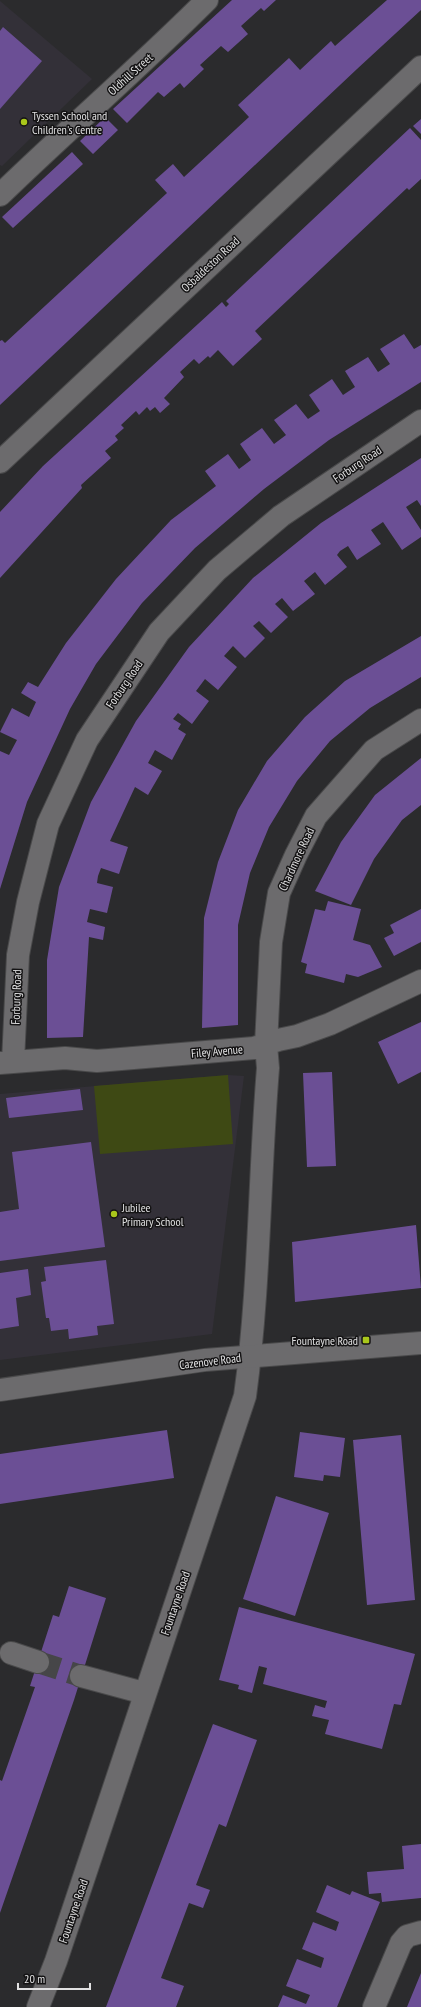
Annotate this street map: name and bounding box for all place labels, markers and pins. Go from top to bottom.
place label: Tyssen School and Children's Centre [32,108,107,137]
marker: Tyssen School and Children's Centre [19,117,29,127]
place label: Jubilee Primary School [121,1200,184,1229]
marker: Jubilee Primary School [109,1209,119,1219]
place label: Fountayne Road [292,1333,358,1348]
marker: Fountayne Road [361,1335,371,1345]

